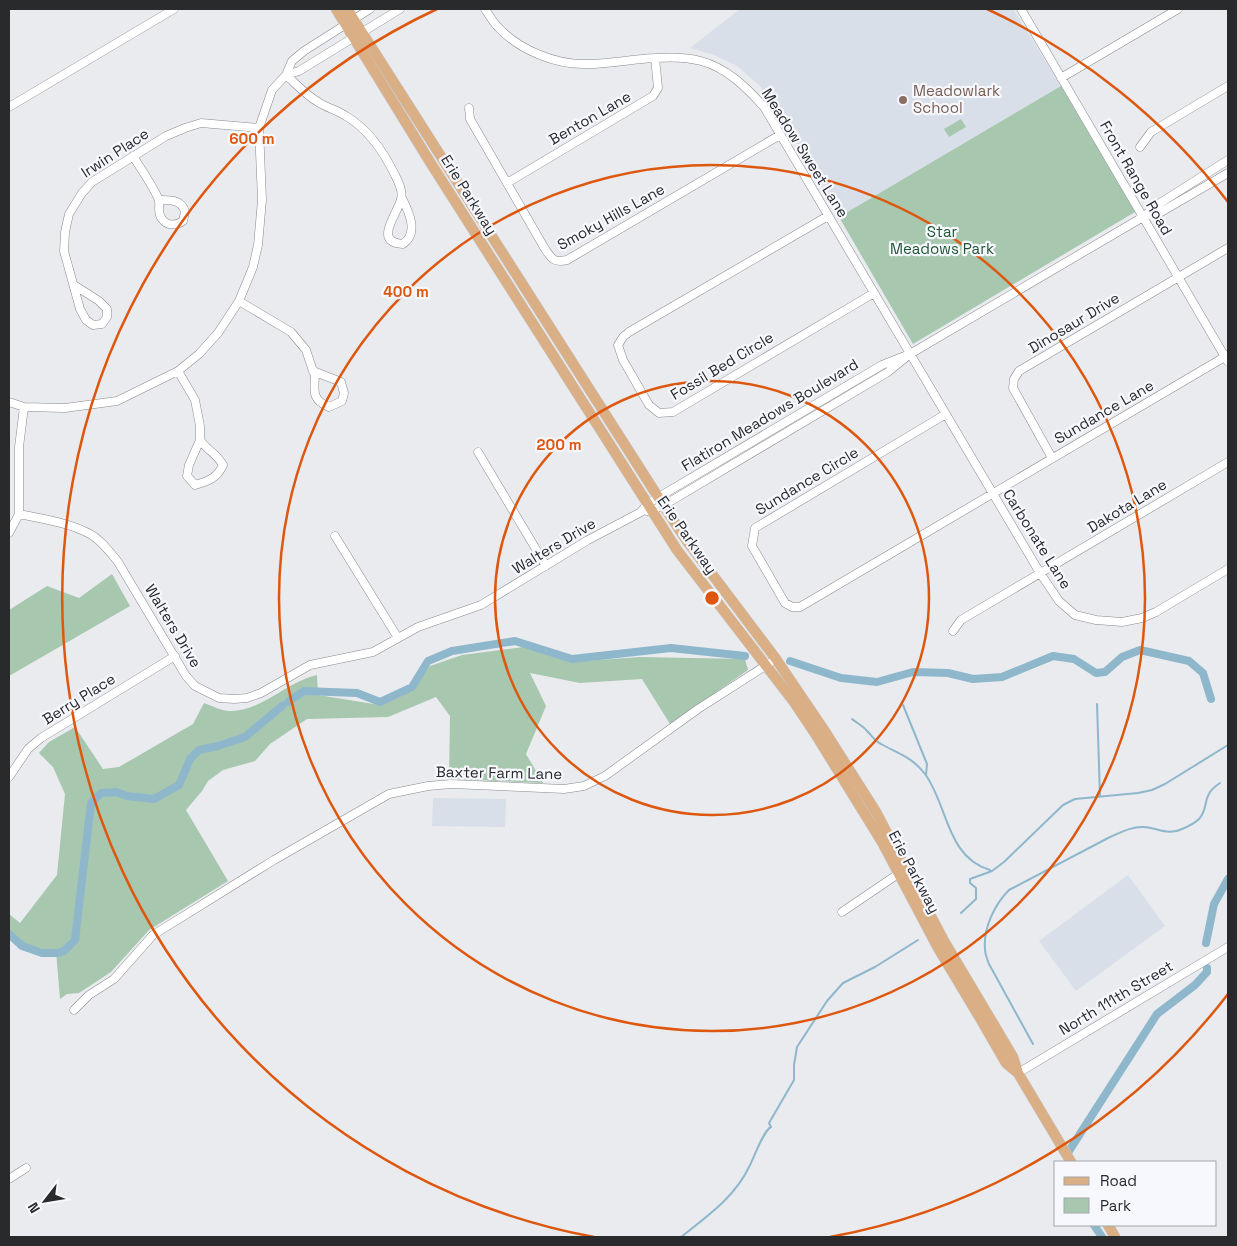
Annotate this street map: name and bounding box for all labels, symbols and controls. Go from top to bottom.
place label: Meadowlark School [913,81,1000,117]
street label: Meadow Sweet Lane [758,84,853,221]
street label: Benton Lane [545,86,634,149]
marker: Meadowlark School [897,94,909,106]
street label: Front Range Road [1096,117,1177,238]
street label: Irwin Place [77,124,152,182]
text: 600 m [229,129,275,148]
street label: Erie Parkway [437,151,502,238]
street label: Smoky Hills Lane [554,179,668,254]
park label: Star Meadows Park [890,222,994,258]
text: 400 m [383,282,429,301]
street label: Dinosaur Drive [1025,288,1123,357]
street label: Fossil Bed Circle [667,327,777,404]
street label: Flatiron Meadows Boulevard [678,354,862,475]
street label: Sundance Lane [1051,375,1157,448]
text: 200 m [537,435,581,454]
street label: Sundance Circle [752,442,862,519]
street label: Dakota Lane [1084,474,1170,537]
street label: Carbonate Lane [999,485,1076,592]
street label: Erie Parkway [653,492,721,578]
street label: Walters Drive [509,513,599,578]
street label: Walters Drive [141,581,206,671]
centre of rings [703,589,721,607]
street label: Berry Place [39,669,119,728]
street label: Baxter Farm Lane [436,762,562,783]
street label: Erie Parkway [885,827,944,916]
street label: North 111th Street [1055,956,1176,1039]
legend [1054,1161,1217,1226]
text: Road [1100,1171,1137,1190]
north arrow [20,1176,70,1226]
text: Park [1100,1196,1131,1215]
text: N [24,1199,44,1216]

